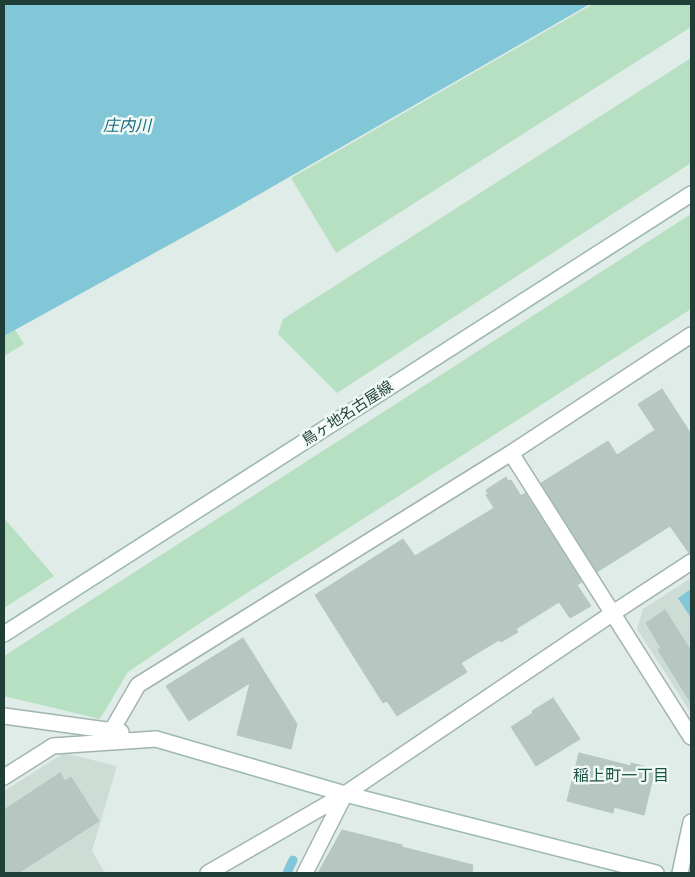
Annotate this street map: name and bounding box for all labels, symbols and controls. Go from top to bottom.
water label: 庄内川 [103,117,151,137]
street label: 鳥ヶ地名古屋線 [299,378,397,450]
district label: 稲上町一丁目 [573,767,669,787]

